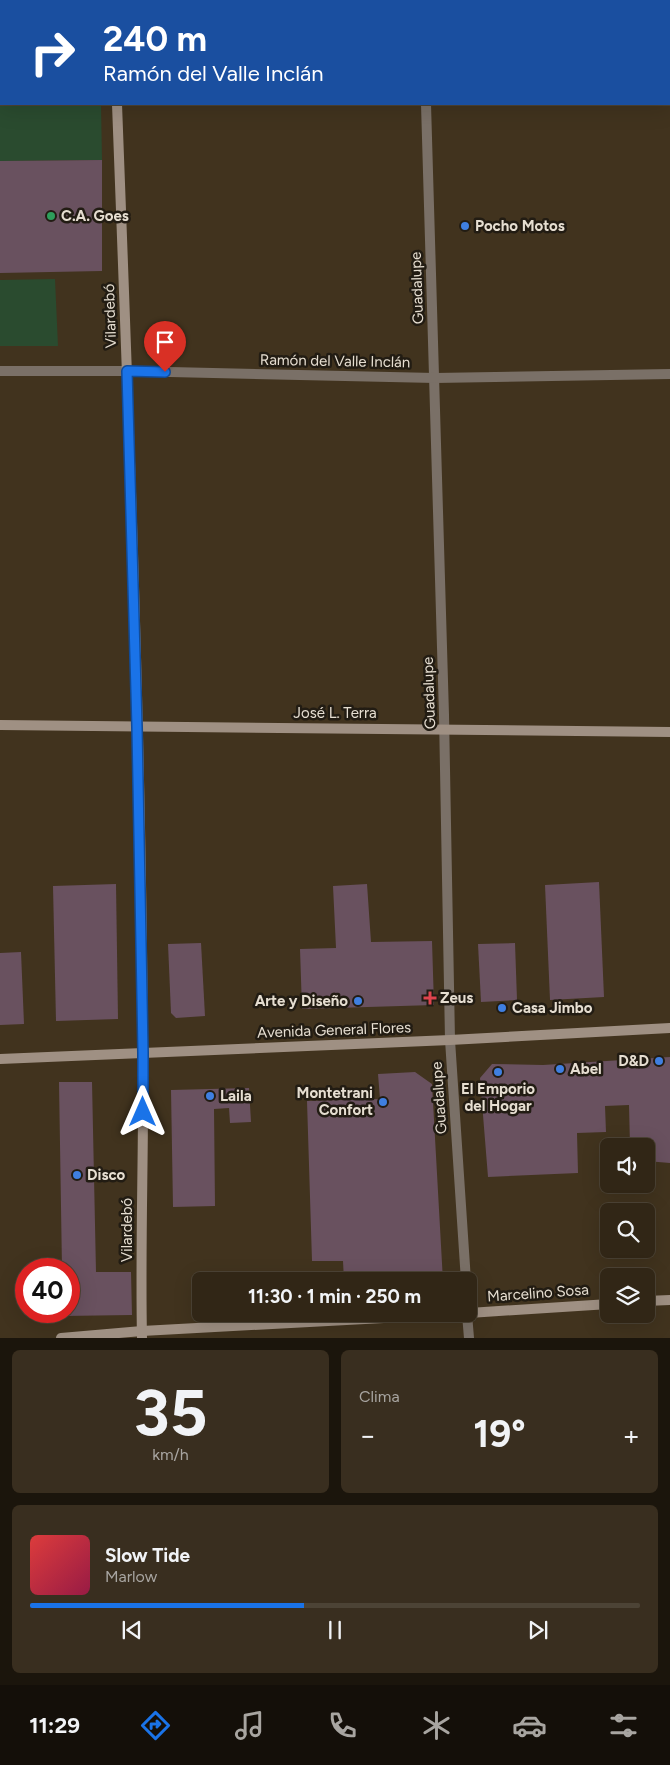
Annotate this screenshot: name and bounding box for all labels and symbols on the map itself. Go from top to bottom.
place label: C.A. Goes [61,207,129,225]
marker: C.A. Goes [45,210,57,222]
place label: Pocho Motos [475,217,565,235]
marker: Pocho Motos [459,220,471,232]
street label: Guadalupe [407,251,427,325]
street label: Vilardebó [100,283,120,348]
pin [144,321,186,372]
street label: Ramón del Valle Inclán [260,351,410,371]
street label: Guadalupe [419,656,439,730]
street label: José L. Terra [293,704,377,722]
place label: Zeus [440,989,473,1007]
place label: Arte y Diseño [255,992,348,1010]
marker: Zeus [424,992,436,1004]
marker: Arte y Diseño [352,995,364,1007]
place label: Casa Jimbo [512,999,593,1017]
marker: Casa Jimbo [496,1002,508,1014]
street label: Avenida General Flores [257,1018,411,1042]
place label: D&D [618,1052,649,1070]
marker: D&D [653,1055,665,1067]
place label: Abel [570,1060,602,1078]
street label: Guadalupe [427,1061,451,1135]
marker: Abel [554,1063,566,1075]
marker: El Emporio del Hogar [492,1066,504,1078]
place label: El Emporio del Hogar [461,1080,535,1115]
place label: Montetrani Confort [297,1084,373,1119]
position arrow [116,1085,168,1137]
place label: Laila [220,1087,252,1105]
marker: Laila [204,1090,216,1102]
marker: Montetrani Confort [377,1096,389,1108]
place label: Disco [87,1166,126,1184]
marker: Disco [71,1169,83,1181]
street label: Vilardebó [118,1198,136,1262]
speed limit sign: 40 [15,1258,80,1323]
street label: Marcelino Sosa [487,1280,589,1306]

